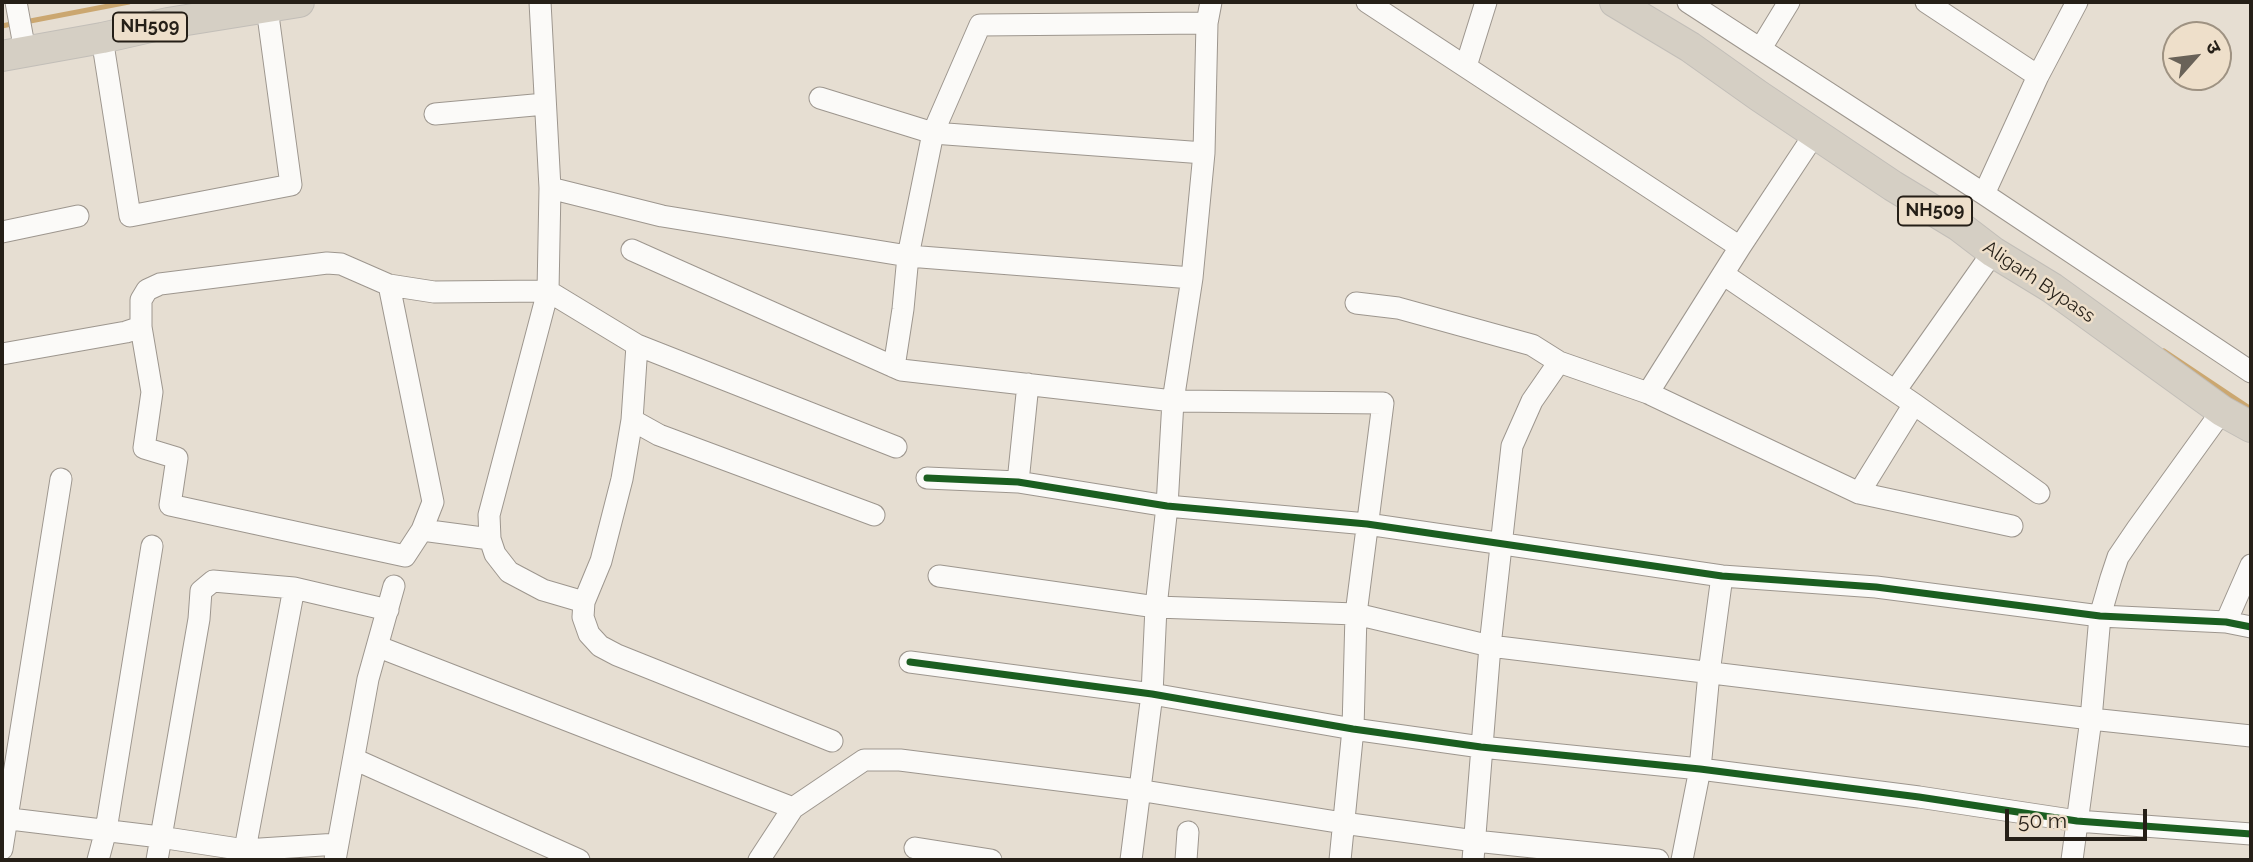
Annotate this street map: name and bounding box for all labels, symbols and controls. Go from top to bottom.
road number: NH509 [113,12,187,42]
north arrow [2162,21,2232,91]
text: उ [2201,37,2226,57]
road number: NH509 [1898,196,1972,226]
street label: Aligarh Bypass [1979,236,2099,328]
scale bar [2008,796,2150,840]
text: 50 m [2018,808,2067,833]

